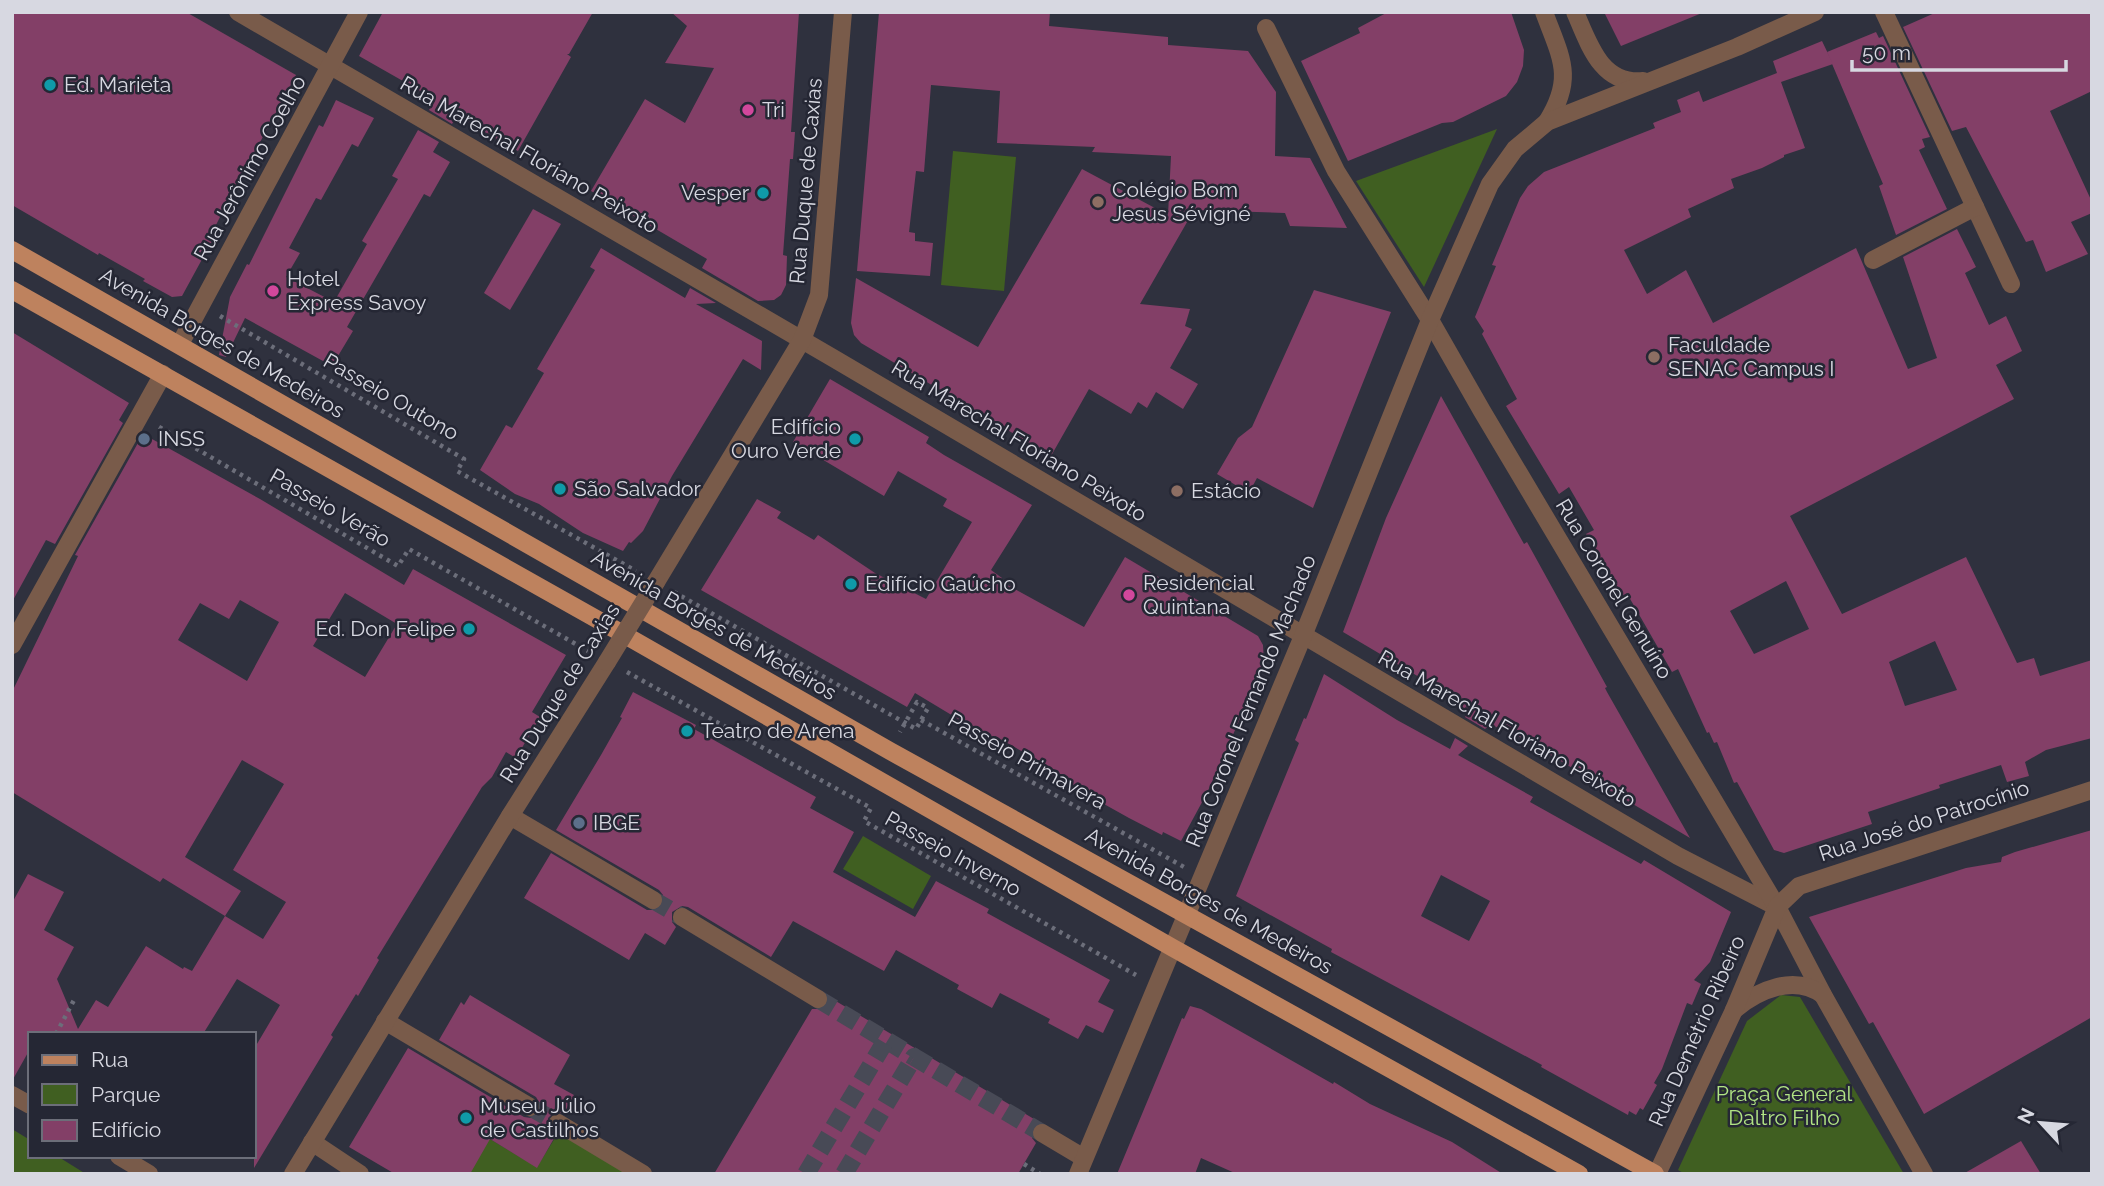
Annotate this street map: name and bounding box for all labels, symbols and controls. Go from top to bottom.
scale bar [1852,28,2066,72]
text: 50 m [1862,40,1911,65]
street label: Rua Marechal Floriano Peixoto [396,70,662,239]
street label: Rua Jerônimo Coelho [188,71,311,265]
place label: Ed. Marieta [64,72,171,97]
marker: Ed. Marieta [42,77,58,93]
street label: Rua Duque de Caxias [784,77,827,285]
place label: Tri [762,97,785,122]
marker: Tri [740,102,756,118]
place label: Colégio Bom Jesus Sévigné [1112,177,1250,226]
place label: Vesper [681,180,750,205]
marker: Vesper [755,185,771,201]
marker: Colégio Bom Jesus Sévigné [1090,194,1106,210]
street label: Avenida Borges de Medeiros [95,262,349,423]
place label: Hotel Express Savoy [287,266,426,315]
marker: Hotel Express Savoy [265,283,281,299]
place label: Faculdade SENAC Campus I [1668,332,1834,381]
street label: Passeio Outono [319,348,463,445]
marker: Faculdade SENAC Campus I [1646,349,1662,365]
street label: Rua Marechal Floriano Peixoto [887,354,1151,527]
place label: Edifício Ouro Verde [731,414,841,463]
place label: INSS [158,426,205,451]
marker: INSS [136,431,152,447]
marker: Edifício Ouro Verde [847,431,863,447]
street label: Passeio Verão [265,463,395,552]
place label: São Salvador [574,476,702,501]
place label: Estácio [1191,478,1261,503]
marker: São Salvador [552,481,568,497]
marker: Estácio [1169,483,1185,499]
street label: Rua Coronel Genuíno [1551,494,1678,683]
street label: Avenida Borges de Medeiros [587,544,841,705]
street label: Rua Coronel Fernando Machado [1180,551,1321,851]
place label: Residencial Quintana [1143,570,1255,619]
place label: Edifício Gaúcho [865,571,1016,596]
marker: Edifício Gaúcho [843,576,859,592]
marker: Residencial Quintana [1121,587,1137,603]
street label: Rua Duque de Caxias [494,598,625,787]
place label: Ed. Don Felipe [315,616,455,641]
marker: Ed. Don Felipe [461,621,477,637]
street label: Rua Marechal Floriano Peixoto [1374,644,1640,813]
street label: Passeio Primavera [944,707,1111,814]
place label: Teatro de Arena [701,718,854,743]
marker: Teatro de Arena [679,723,695,739]
street label: Rua José do Patrocínio [1816,775,2032,866]
street label: Passeio Inverno [881,806,1026,901]
place label: IBGE [593,810,640,835]
marker: IBGE [571,815,587,831]
street label: Avenida Borges de Medeiros [1081,822,1337,979]
street label: Rua Demétrio Ribeiro [1643,932,1750,1130]
legend [28,1032,256,1158]
text: Rua [91,1047,128,1072]
park label: Praça General Daltro Filho [1716,1081,1853,1130]
text: Parque [91,1082,160,1107]
north arrow [2006,1088,2076,1158]
place label: Museu Júlio de Castilhos [480,1093,599,1142]
text: N [2013,1104,2039,1127]
marker: Museu Júlio de Castilhos [458,1110,474,1126]
text: Edifício [91,1117,161,1142]

